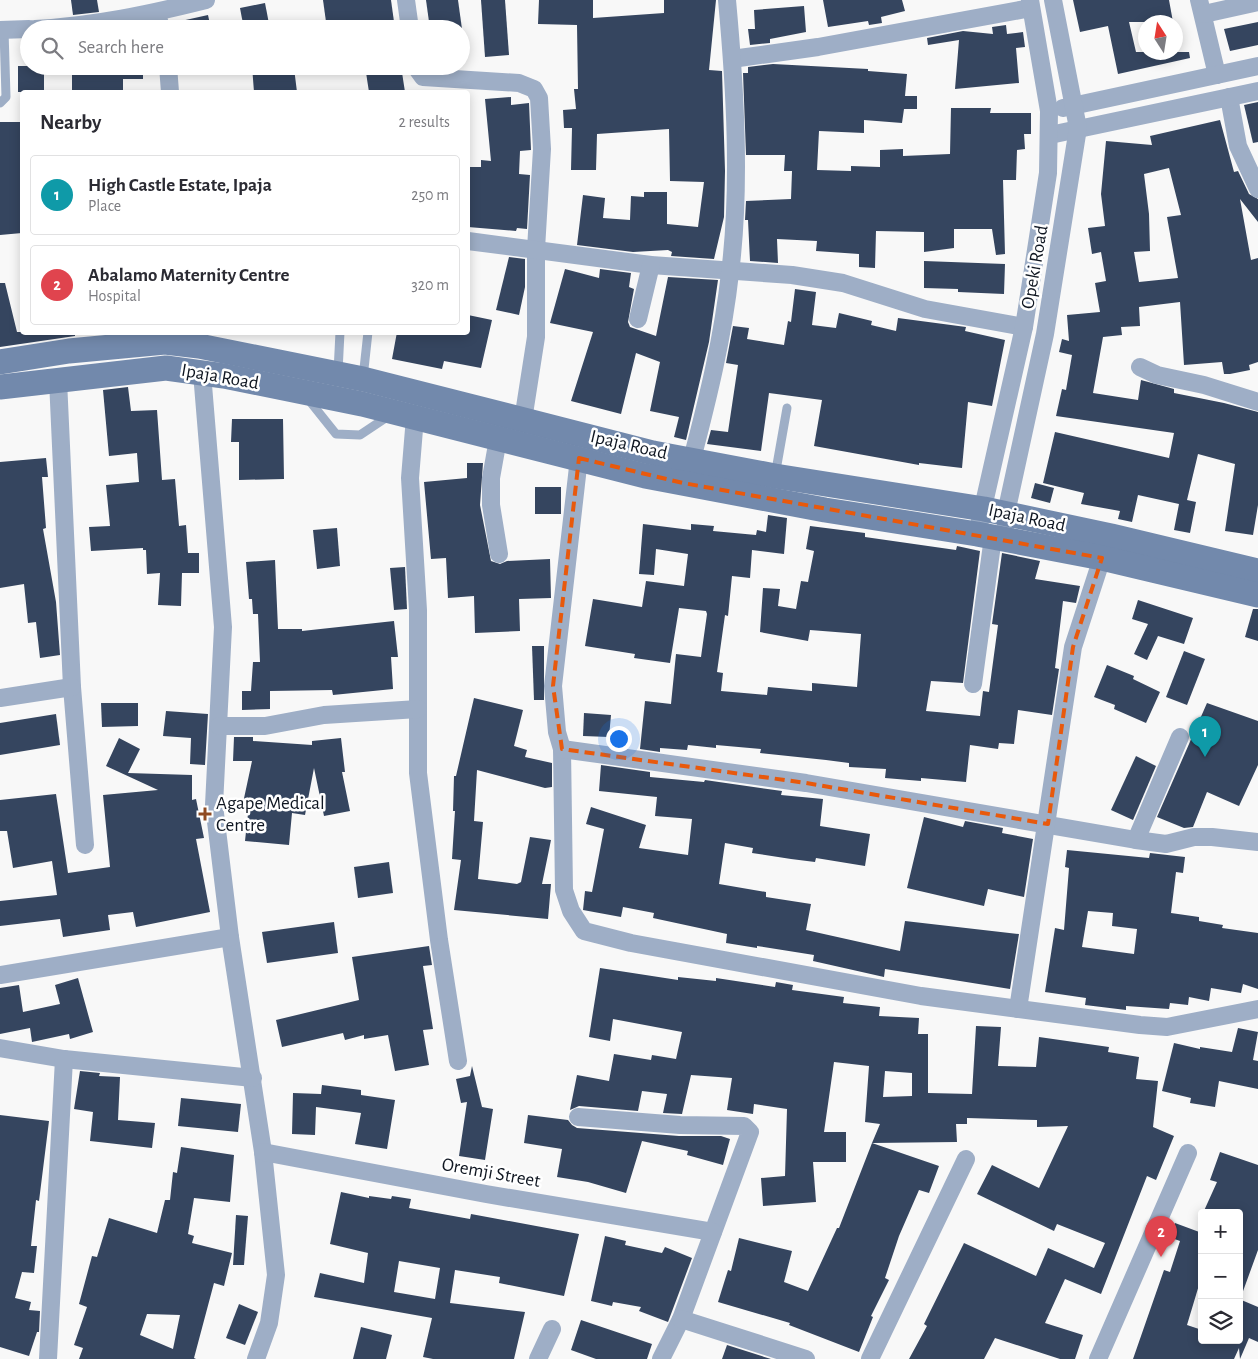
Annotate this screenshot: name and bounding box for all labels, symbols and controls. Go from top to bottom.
north arrow [1138,15,1183,60]
search box [20,20,470,75]
icon: search [38,34,66,62]
text: Search here [78,38,164,57]
text: Nearby [40,112,101,133]
text: 2 results [398,114,450,130]
text: High Castle Estate, Ipaja [88,176,272,195]
text: 1 [54,187,60,203]
text: 250 m [411,187,449,203]
text: Place [88,198,121,214]
street label: Opeki Road [1018,223,1052,310]
text: Abalamo Maternity Centre [88,266,290,285]
text: 2 [53,277,61,293]
text: 320 m [411,277,449,293]
text: Hospital [88,288,141,304]
street label: Ipaja Road [180,361,260,393]
street label: Ipaja Road [589,427,669,463]
street label: Ipaja Road [987,501,1067,535]
pin: 1 [1189,716,1221,757]
your location [606,726,632,752]
place label: Agape Medical Centre [216,794,325,835]
marker: Agape Medical Centre [198,807,212,821]
street label: Oremji Street [440,1155,542,1191]
map controls [1198,1209,1243,1344]
button: + [1198,1209,1243,1254]
pin: 2 [1145,1216,1177,1257]
button: − [1198,1254,1243,1299]
button: layers [1198,1299,1243,1344]

